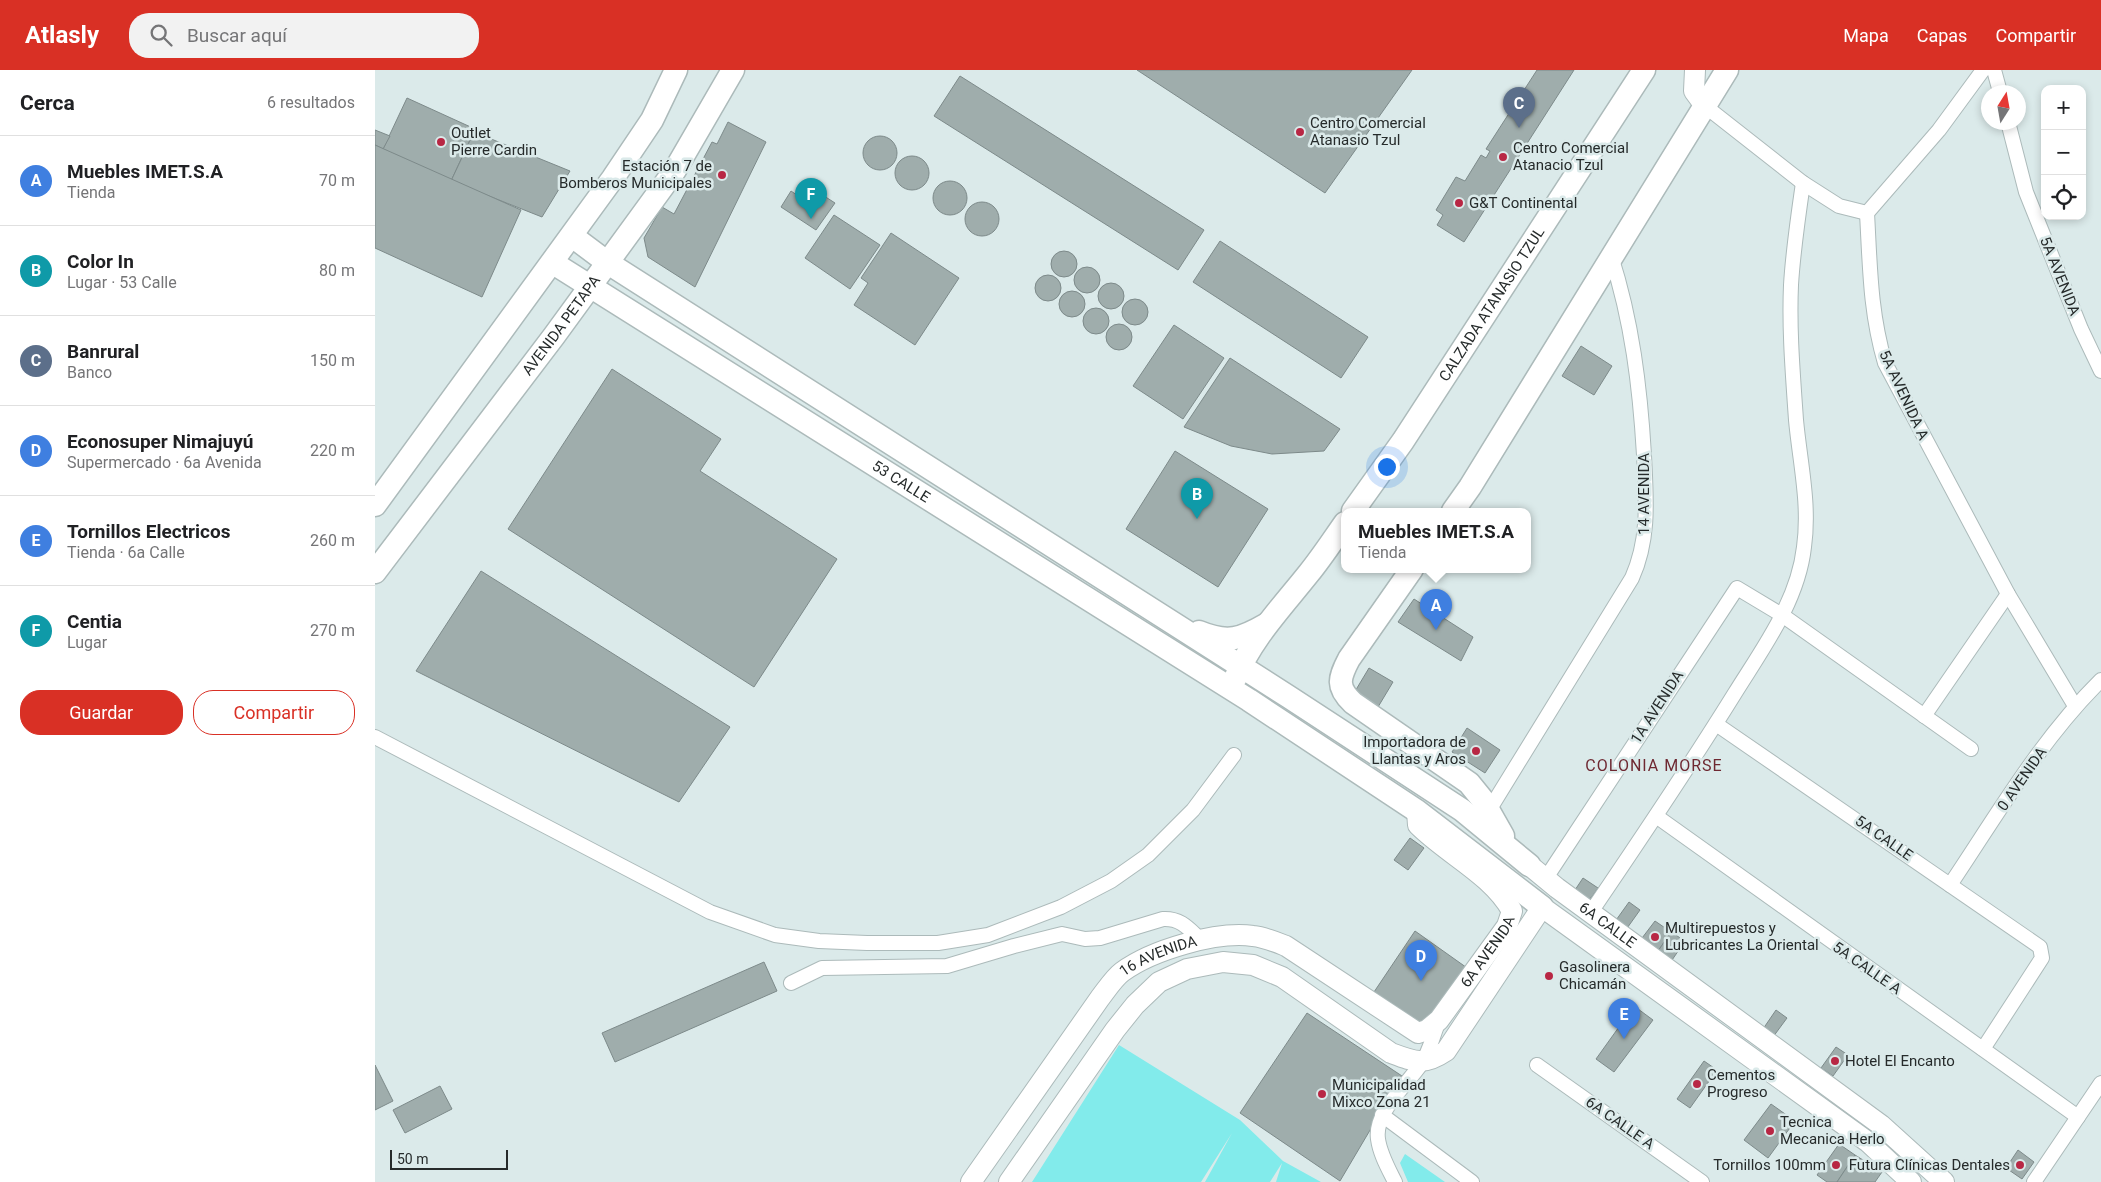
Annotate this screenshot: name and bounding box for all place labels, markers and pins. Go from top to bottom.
pin: C [1503,87,1535,128]
place label: Centro Comercial Atanasio Tzul [1310,114,1426,149]
place label: Outlet Pierre Cardin [451,124,537,159]
marker: Centro Comercial Atanasio Tzul [1294,126,1306,138]
marker: Outlet Pierre Cardin [435,136,447,148]
place label: Centro Comercial Atanacio Tzul [1513,139,1629,174]
marker: Centro Comercial Atanacio Tzul [1497,151,1509,163]
place label: Estación 7 de Bomberos Municipales [559,157,712,192]
marker: Estación 7 de Bomberos Municipales [716,169,728,181]
pin: F [795,178,827,219]
place label: G&T Continental [1469,194,1577,212]
marker: G&T Continental [1453,197,1465,209]
pin: B [1181,478,1213,519]
pin: A [1420,589,1452,630]
place label: Importadora de Llantas y Aros [1363,733,1466,768]
marker: Importadora de Llantas y Aros [1470,745,1482,757]
place label: Multirepuestos y Lubricantes La Oriental [1665,919,1819,954]
marker: Multirepuestos y Lubricantes La Oriental [1649,931,1661,943]
pin: D [1405,940,1437,981]
place label: Gasolinera Chicamán [1559,958,1630,993]
marker: Gasolinera Chicamán [1543,970,1555,982]
pin: E [1608,998,1640,1039]
place label: Hotel El Encanto [1845,1052,1955,1070]
marker: Hotel El Encanto [1829,1055,1841,1067]
place label: Cementos Progreso [1707,1066,1775,1101]
place label: Municipalidad Mixco Zona 21 [1332,1076,1431,1111]
marker: Cementos Progreso [1691,1078,1703,1090]
marker: Municipalidad Mixco Zona 21 [1316,1088,1328,1100]
place label: Tecnica Mecanica Herlo [1780,1113,1885,1148]
marker: Tecnica Mecanica Herlo [1764,1125,1776,1137]
place label: Tornillos 100mm [1713,1156,1826,1174]
place label: Futura Clínicas Dentales [1849,1156,2010,1174]
marker: Tornillos 100mm [1830,1159,1842,1171]
marker: Futura Clínicas Dentales [2014,1159,2026,1171]

